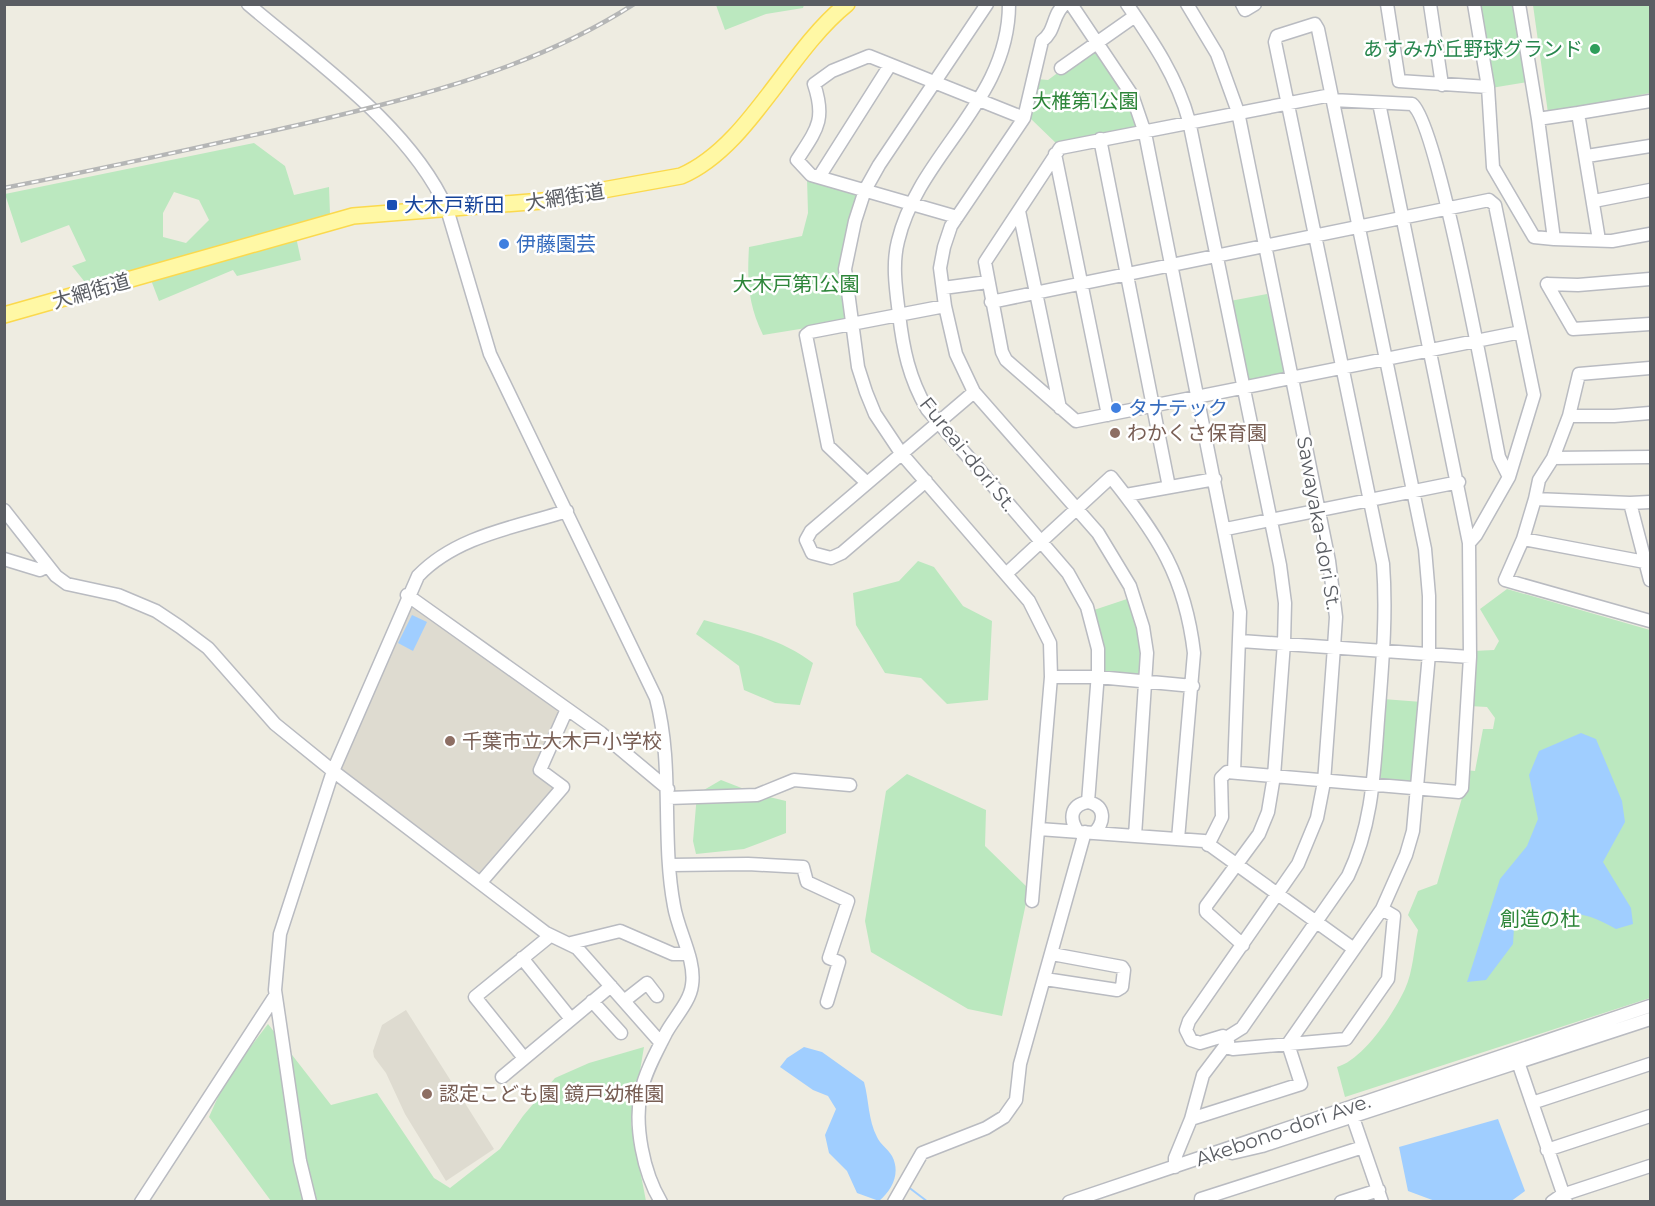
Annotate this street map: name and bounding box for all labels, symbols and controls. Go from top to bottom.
place label: あすみが丘野球グランド [1363,37,1583,61]
marker: あすみが丘野球グランド [1588,42,1602,56]
park label: 大椎第1公園 [1031,89,1139,113]
street label: 大網街道 [524,179,606,215]
place label: 大木戸新田 [404,193,504,217]
marker: 大木戸新田 [385,198,399,212]
place label: 伊藤園芸 [516,232,596,256]
marker: 伊藤園芸 [497,237,511,251]
street label: 大網街道 [49,268,133,314]
park label: 大木戸第1公園 [732,272,860,296]
street label: Fureai-dori St. [915,392,1021,516]
place label: タナテック [1128,396,1228,420]
marker: タナテック [1109,401,1123,415]
place label: わかくさ保育園 [1127,421,1267,445]
marker: わかくさ保育園 [1108,426,1122,440]
street label: Sawayaka-dori St. [1292,434,1346,612]
place label: 千葉市立大木戸小学校 [462,729,662,753]
marker: 千葉市立大木戸小学校 [443,734,457,748]
park label: 創造の杜 [1500,907,1580,931]
place label: 認定こども園 鏡戸幼稚園 [439,1082,664,1106]
marker: 認定こども園 鏡戸幼稚園 [420,1087,434,1101]
street label: Akebono-dori Ave. [1192,1089,1374,1171]

